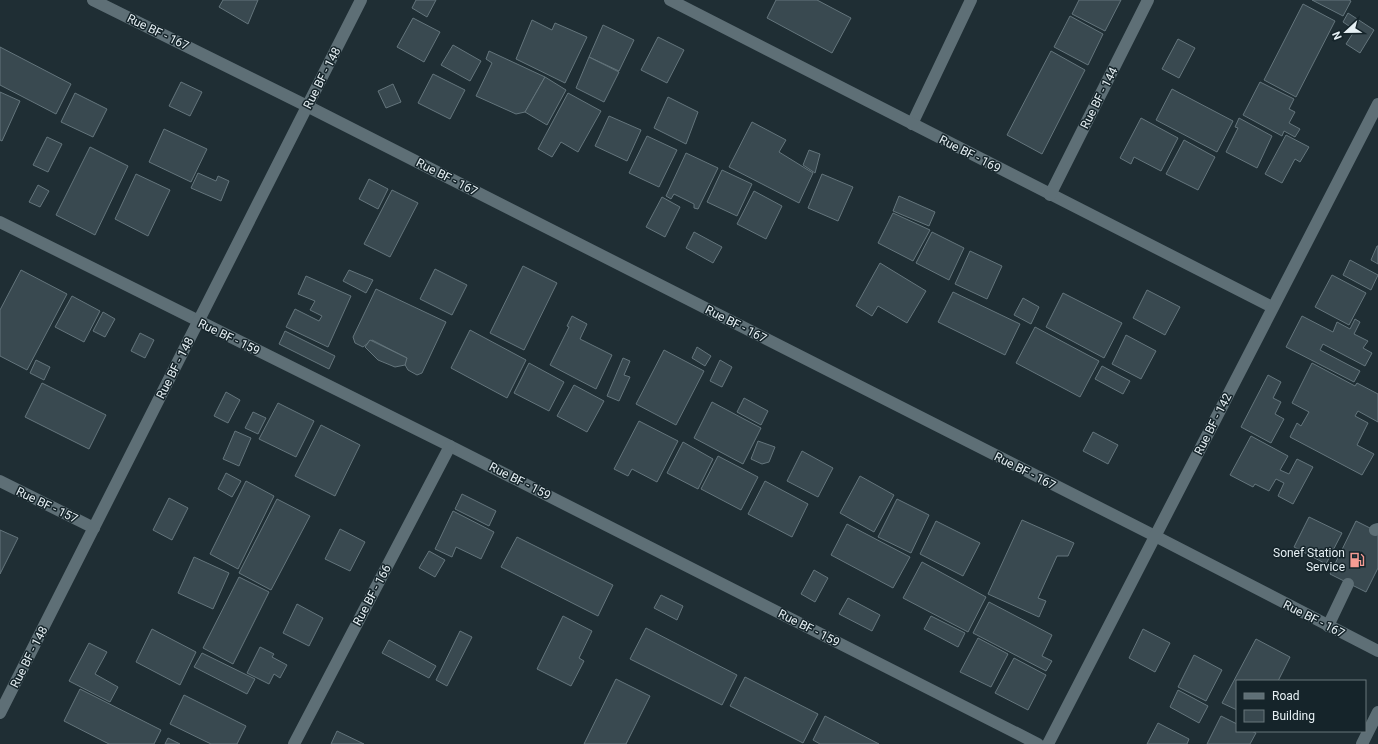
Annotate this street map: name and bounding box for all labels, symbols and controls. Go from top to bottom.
street label: Rue BF - 167 [125,11,191,53]
north arrow [1326,12,1366,52]
text: N [1330,29,1345,42]
street label: Rue BF - 148 [301,45,344,111]
street label: Rue BF - 144 [1078,65,1121,131]
street label: Rue BF - 169 [937,133,1003,175]
street label: Rue BF - 167 [414,156,480,199]
street label: Rue BF - 167 [703,303,769,346]
street label: Rue BF - 159 [196,316,262,358]
street label: Rue BF - 148 [154,335,197,401]
street label: Rue BF - 142 [1192,391,1235,457]
street label: Rue BF - 167 [992,450,1058,493]
street label: Rue BF - 159 [487,460,553,502]
street label: Rue BF - 157 [14,484,80,526]
place label: Sonef Station Service [1273,546,1345,574]
fuel station icon: Sonef Station Service [1348,551,1366,569]
street label: Rue BF - 166 [350,562,394,628]
street label: Rue BF - 167 [1281,598,1347,641]
street label: Rue BF - 159 [776,607,842,649]
street label: Rue BF - 148 [8,624,51,690]
legend [1236,680,1366,732]
text: Road [1272,689,1300,703]
text: Building [1272,709,1315,723]

